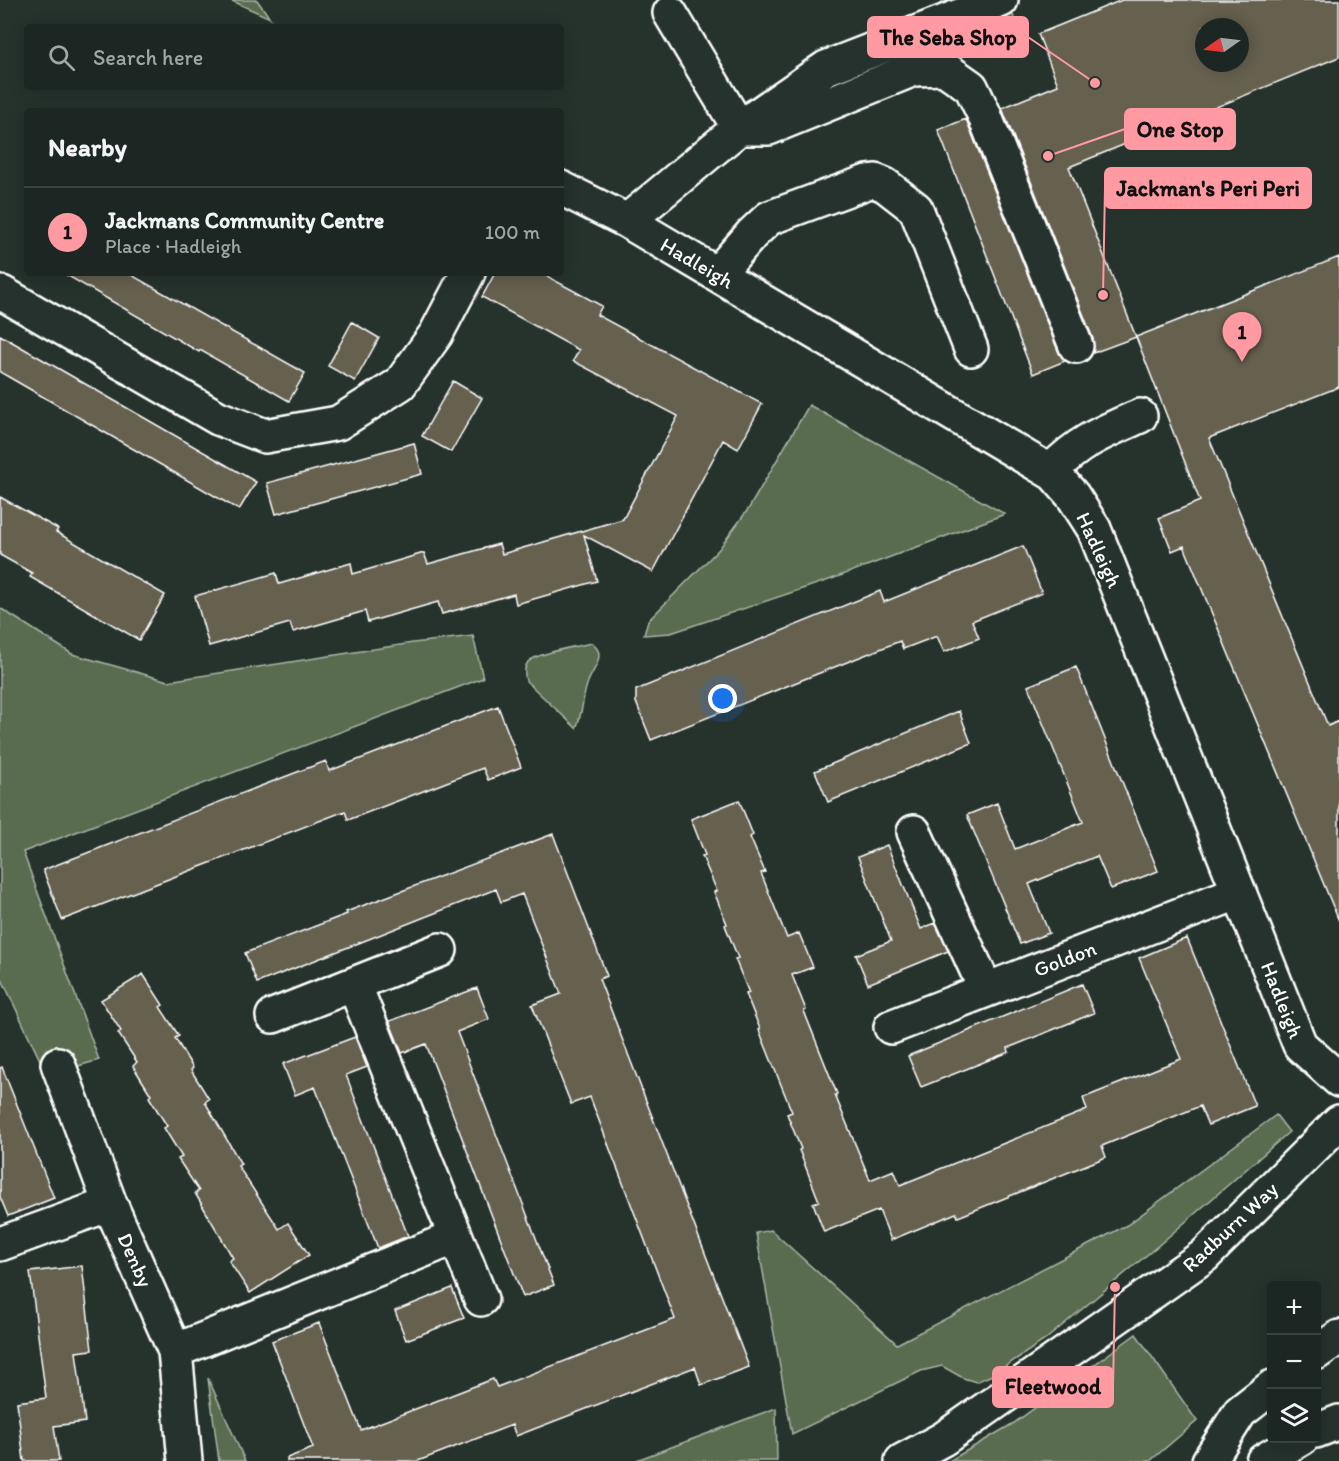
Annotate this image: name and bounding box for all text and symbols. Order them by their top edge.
callout: The Seba Shop [868,17,1028,57]
north arrow [1195,18,1249,72]
search box [24,24,564,90]
text: The Seba Shop [878,24,1017,51]
icon: search [45,41,78,74]
text: Search here [93,44,203,71]
callout: One Stop [1125,109,1235,149]
text: One Stop [1136,116,1224,143]
text: Nearby [48,131,127,163]
callout: Jackman's Peri Peri [1105,168,1311,208]
text: Jackman's Peri Peri [1115,175,1300,202]
text: Jackmans Community Centre [105,207,384,234]
text: 1 [63,220,72,244]
text: 100 m [485,220,540,244]
street label: Hadleigh [656,232,739,294]
text: Place · Hadleigh [105,234,241,258]
pin: 1 [1222,312,1262,362]
street label: Hadleigh [1071,508,1128,592]
your location [708,684,737,713]
street label: Goldon [1030,935,1100,982]
street label: Hadleigh [1256,958,1309,1042]
street label: Radburn Way [1177,1176,1283,1277]
street label: Denby [113,1229,158,1291]
map controls [1267,1281,1321,1443]
button: + [1267,1281,1321,1335]
button: − [1267,1335,1321,1389]
callout: Fleetwood [993,1367,1113,1407]
text: Fleetwood [1005,1373,1102,1400]
button: layers [1267,1389,1321,1443]

